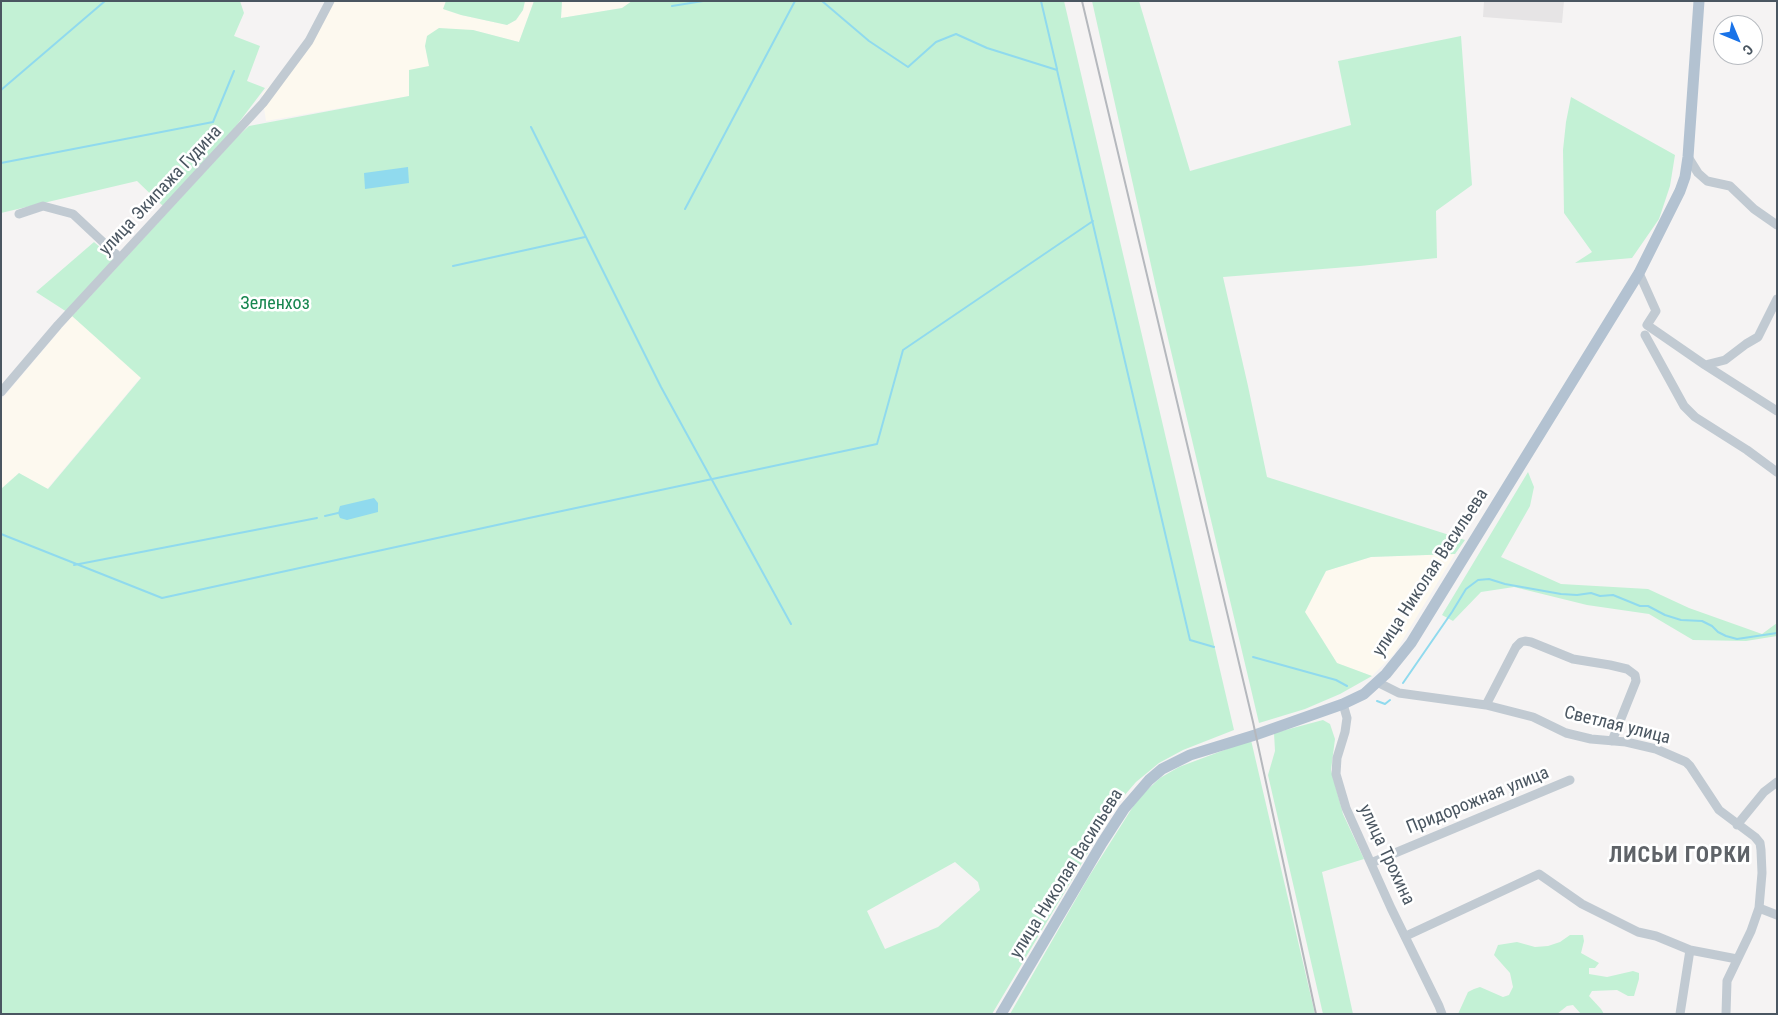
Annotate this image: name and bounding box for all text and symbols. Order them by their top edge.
north arrow [1713,15,1763,65]
text: С [1739,41,1756,58]
street label: улица Экипажа Гудина [95,122,227,260]
park label: Зеленхоз [240,293,310,315]
street label: улица Николая Васильева [1369,485,1493,661]
street label: Светлая улица [1562,702,1672,750]
street label: Придорожная улица [1404,763,1552,839]
street label: улица Николая Васильева [1006,785,1128,963]
street label: улица Трохина [1353,801,1419,909]
district label: ЛИСЬИ ГОРКИ [1607,843,1753,869]

